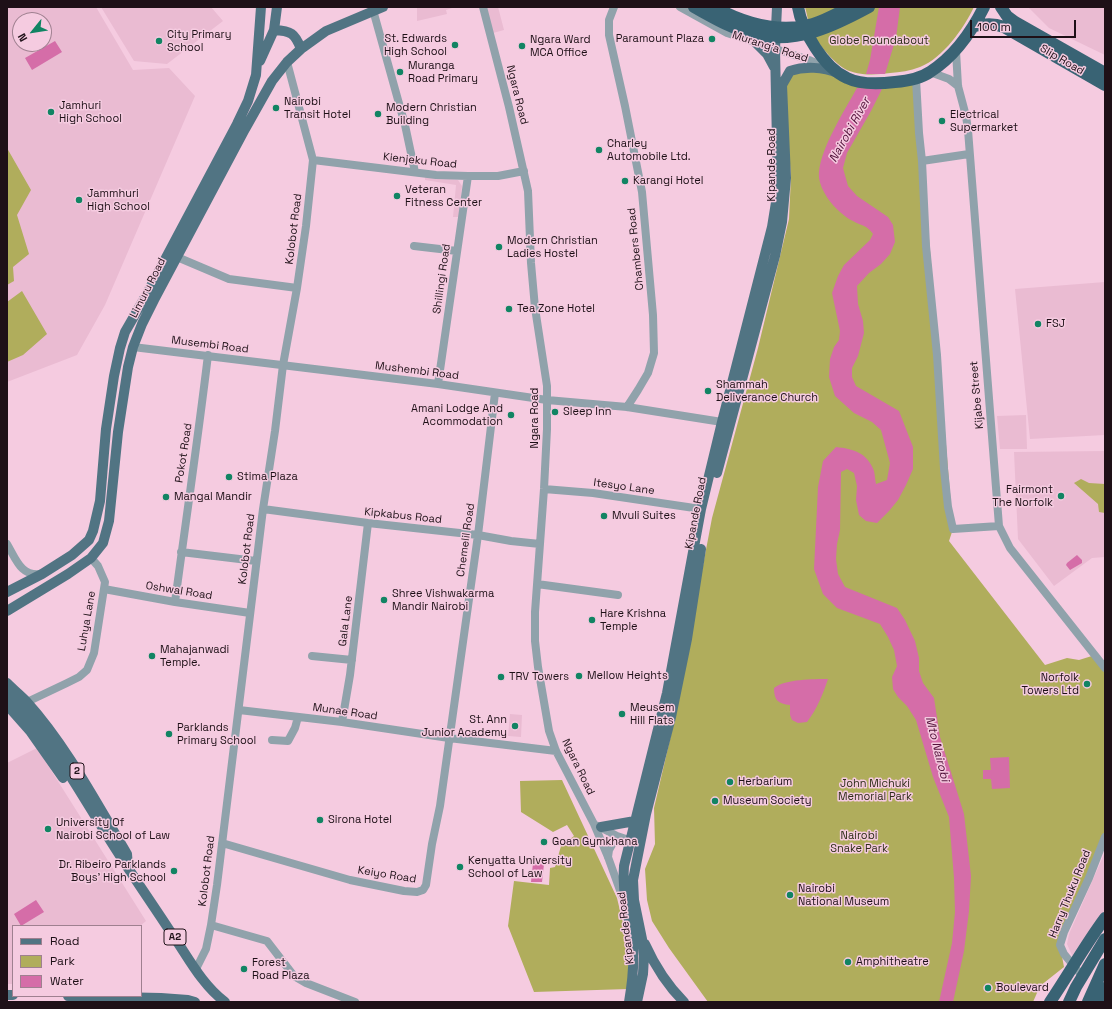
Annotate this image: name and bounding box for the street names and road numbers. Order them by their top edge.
street label: Murang'a Road [730,29,810,65]
street label: Slip Road [1037,42,1087,78]
street label: Ngara Road [503,64,531,126]
street label: Kipande Road [765,129,779,201]
street label: Kienjeku Road [382,151,458,171]
street label: Kolobot Road [283,193,305,265]
street label: Chambers Road [625,207,647,291]
street label: Shillingi Road [431,243,453,315]
street label: Limuru Road [127,256,169,320]
street label: Musembi Road [171,334,249,356]
street label: Mushembi Road [374,359,460,383]
street label: Kijabe Street [967,360,987,430]
street label: Ngara Road [528,388,542,448]
street label: Pokot Road [173,422,195,484]
street label: Itesyo Lane [592,476,656,498]
street label: Kipande Road [683,476,709,550]
street label: Chemelil Road [454,502,478,578]
street label: Kipkabus Road [364,505,442,527]
street label: Kolobot Road [236,513,258,585]
street label: Oshwal Road [145,579,213,603]
street label: Luhya Lane [75,590,99,652]
street label: Gala Lane [336,595,356,647]
street label: Munae Road [312,701,378,723]
street label: Ngara Road [559,737,597,797]
road number: 2 [70,763,84,779]
street label: Kolobot Road [196,835,218,907]
street label: Harry Thuku Road [1046,848,1094,940]
street label: Keiyo Road [357,864,417,886]
street label: Kipande Road [615,891,637,965]
road number: A2 [164,929,186,945]

